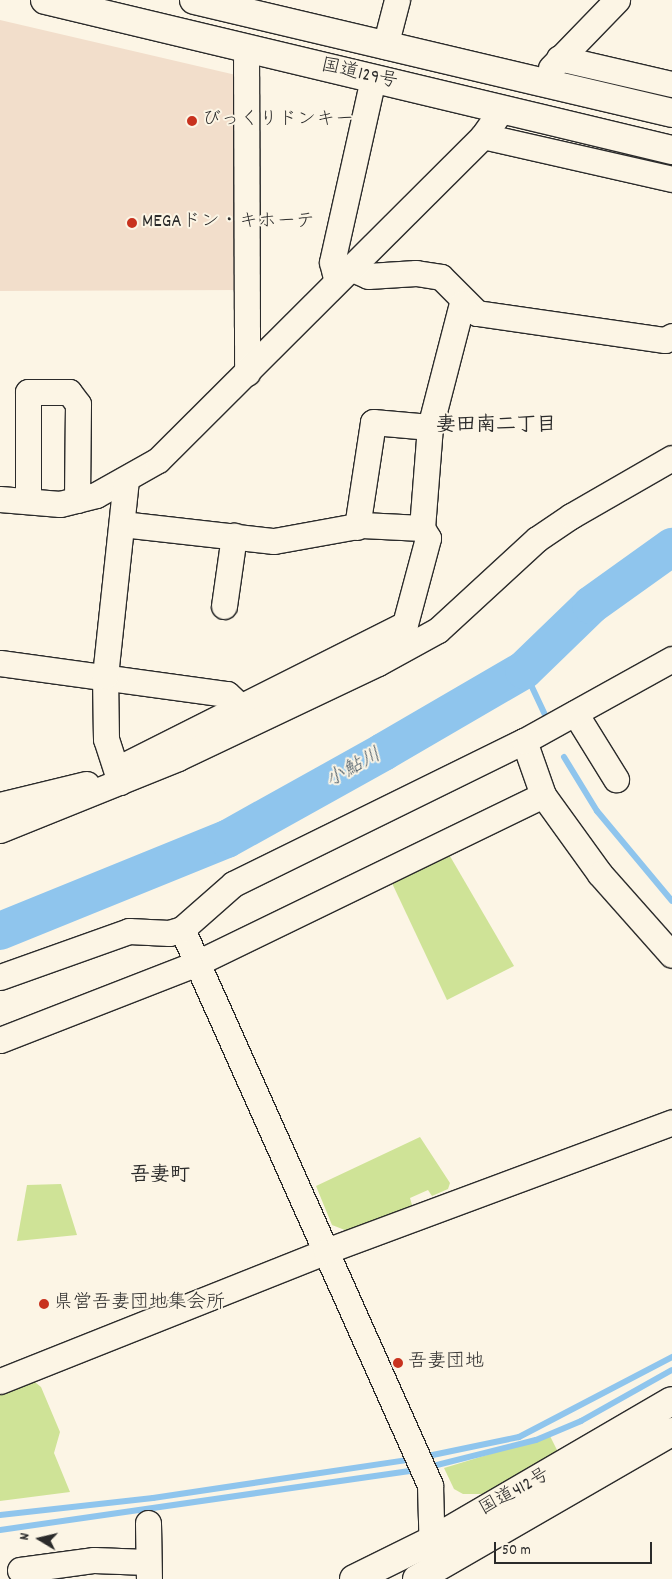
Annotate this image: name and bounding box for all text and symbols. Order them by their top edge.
street label: 国道129号 [318,55,400,95]
place label: びっくりドンキー [202,110,354,132]
marker: びっくりドンキー [186,115,198,127]
place label: MEGAドン・キホーテ [142,212,315,234]
marker: MEGAドン・キホーテ [126,217,138,229]
district label: 妻田南二丁目 [436,414,556,438]
water label: 小鮎川 [322,744,386,794]
district label: 吾妻町 [130,1164,190,1188]
place label: 県営吾妻団地集会所 [54,1293,225,1315]
marker: 県営吾妻団地集会所 [38,1298,50,1310]
place label: 吾妻団地 [408,1352,484,1374]
marker: 吾妻団地 [392,1357,404,1369]
street label: 国道412号 [476,1464,554,1522]
north arrow [15,1514,65,1564]
text: N [15,1532,36,1542]
scale bar [497,1532,654,1564]
text: 50 m [502,1540,531,1562]

